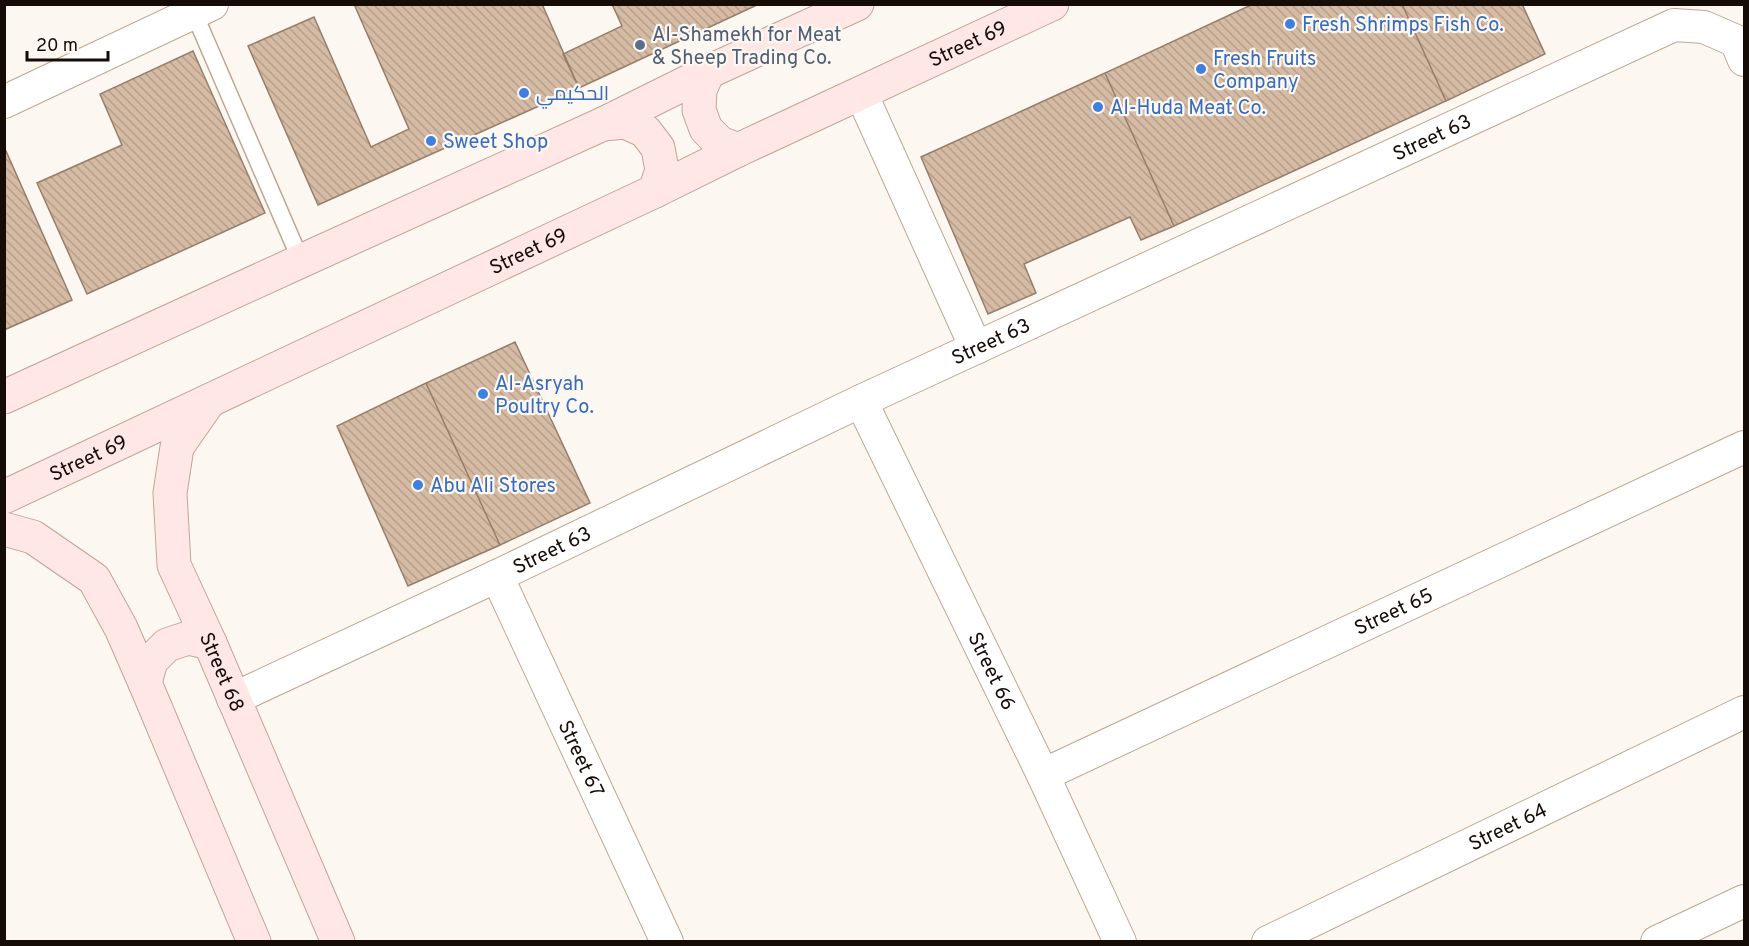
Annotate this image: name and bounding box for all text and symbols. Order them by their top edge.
place label: Fresh Shrimps Fish Co. [1302,13,1504,39]
street label: Street 69 [925,16,1011,74]
marker: Fresh Shrimps Fish Co. [1283,17,1297,31]
place label: Al-Shamekh for Meat & Sheep Trading Co. [652,23,842,72]
scale bar [27,24,108,62]
text: 20 m [36,35,78,58]
marker: Al-Shamekh for Meat & Sheep Trading Co. [633,38,647,52]
place label: Fresh Fruits Company [1213,47,1316,96]
marker: Fresh Fruits Company [1194,62,1208,76]
place label: الحكيمي [536,82,609,109]
marker: الحكيمي [517,86,531,100]
place label: Al-Huda Meat Co. [1110,96,1266,122]
marker: Al-Huda Meat Co. [1091,100,1105,114]
street label: Street 63 [1389,109,1476,168]
place label: Sweet Shop [443,130,548,156]
marker: Sweet Shop [424,134,438,148]
street label: Street 69 [486,223,572,282]
street label: Street 63 [948,313,1035,372]
place label: Al-Asryah Poultry Co. [495,372,594,421]
marker: Al-Asryah Poultry Co. [476,387,490,401]
street label: Street 69 [46,430,132,489]
place label: Abu Ali Stores [430,474,556,500]
marker: Abu Ali Stores [411,478,425,492]
street label: Street 63 [509,522,596,581]
street label: Street 65 [1351,583,1438,642]
street label: Street 66 [960,628,1020,715]
street label: Street 68 [192,629,249,716]
street label: Street 67 [551,717,609,802]
street label: Street 64 [1465,798,1552,858]

